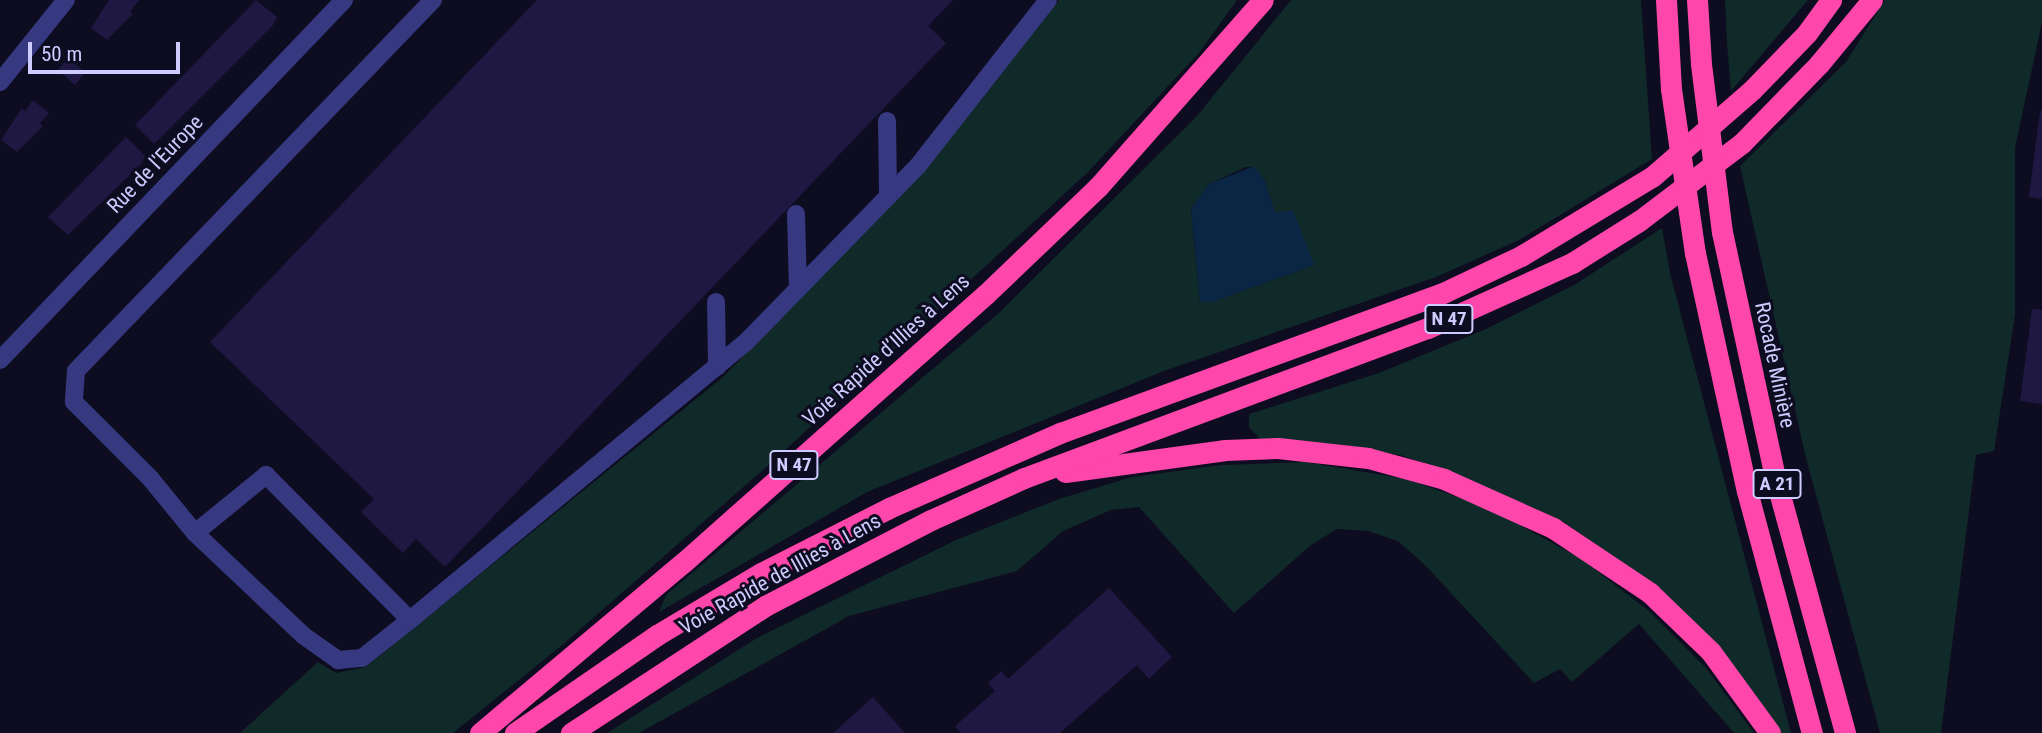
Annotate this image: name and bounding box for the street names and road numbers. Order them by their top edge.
street label: Rue de l'Europe [102,110,208,218]
street label: Voie Rapide d’Illies à Lens [797,268,975,432]
street label: Rocade Minière [1749,300,1801,430]
road number: N 47 [1423,304,1475,334]
road number: N 47 [768,450,820,480]
road number: A 21 [1752,468,1802,499]
street label: Voie Rapide de Illies à Lens [675,508,885,640]

